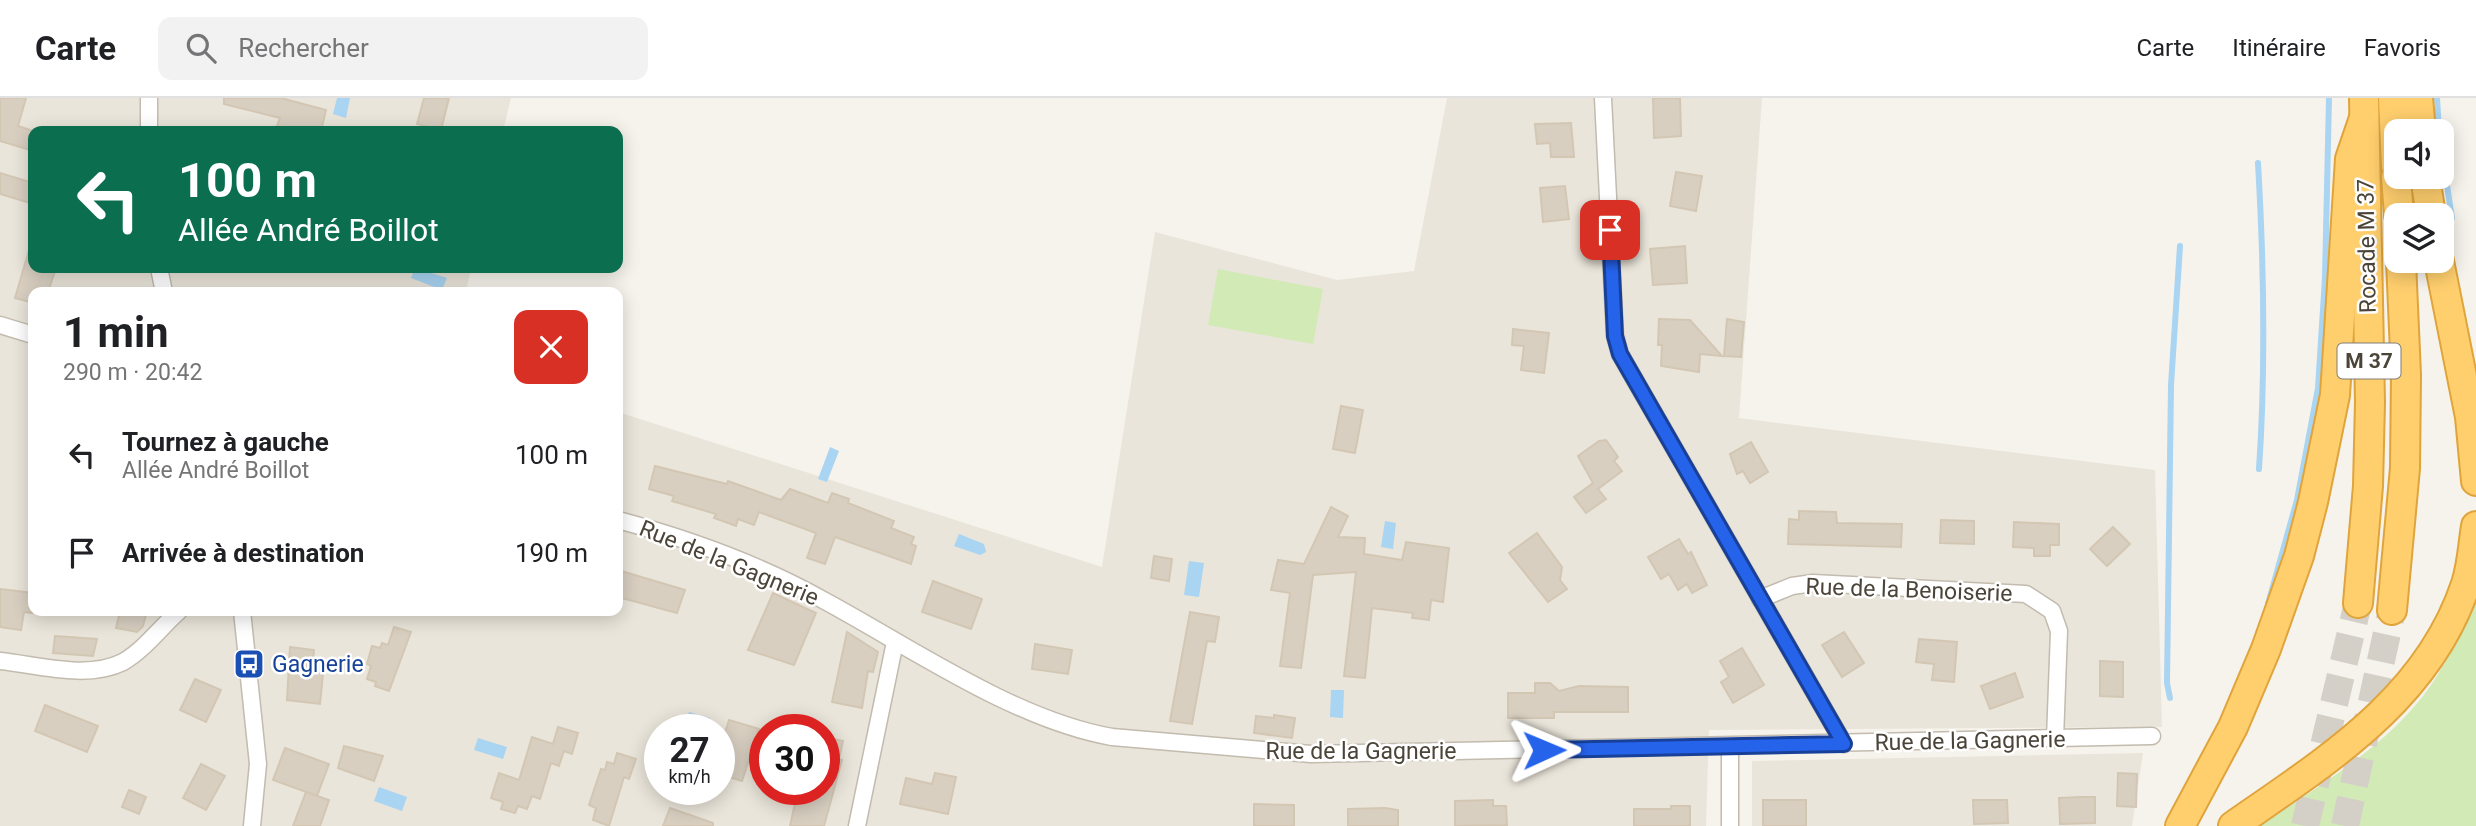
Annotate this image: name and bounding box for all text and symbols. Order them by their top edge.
search box [158,17,648,80]
text: Carte [35,29,116,68]
icon: search [182,29,220,67]
text: Rechercher [238,33,369,63]
text: Carte [2136,34,2194,62]
text: Itinéraire [2232,34,2326,62]
text: Favoris [2364,34,2441,62]
map controls [2384,119,2454,273]
button: sound [2384,119,2454,189]
text: 100 m [178,152,317,209]
icon: left [63,154,154,245]
street label: Rocade M 37 [2352,179,2382,313]
pin [1580,200,1640,260]
button: layers [2384,203,2454,273]
text: Allée André Boillot [178,211,439,249]
icon: arrive [1591,211,1629,249]
text: 1 min [63,308,169,357]
button: close [514,310,588,384]
road number: M 37 [2338,344,2400,378]
text: 290 m · 20:42 [63,359,202,386]
text: Tournez à gauche [122,427,329,457]
icon: left [63,436,101,474]
text: 100 m [515,440,588,470]
text: Allée André Boillot [122,457,309,484]
street label: Rue de la Gagnerie [635,515,823,611]
icon: arrive [63,534,101,572]
text: Arrivée à destination [122,538,364,568]
text: 190 m [515,538,588,568]
street label: Rue de la Benoiserie [1805,573,2013,607]
bus stop icon: Gagnerie [232,647,266,681]
place label: Gagnerie [272,651,364,678]
position arrow [1507,713,1581,787]
speed limit sign: 30 [749,714,840,805]
street label: Rue de la Gagnerie [1874,726,2066,756]
text: 27 [669,730,710,771]
street label: Rue de la Gagnerie [1265,738,1457,765]
text: km/h [668,766,711,787]

